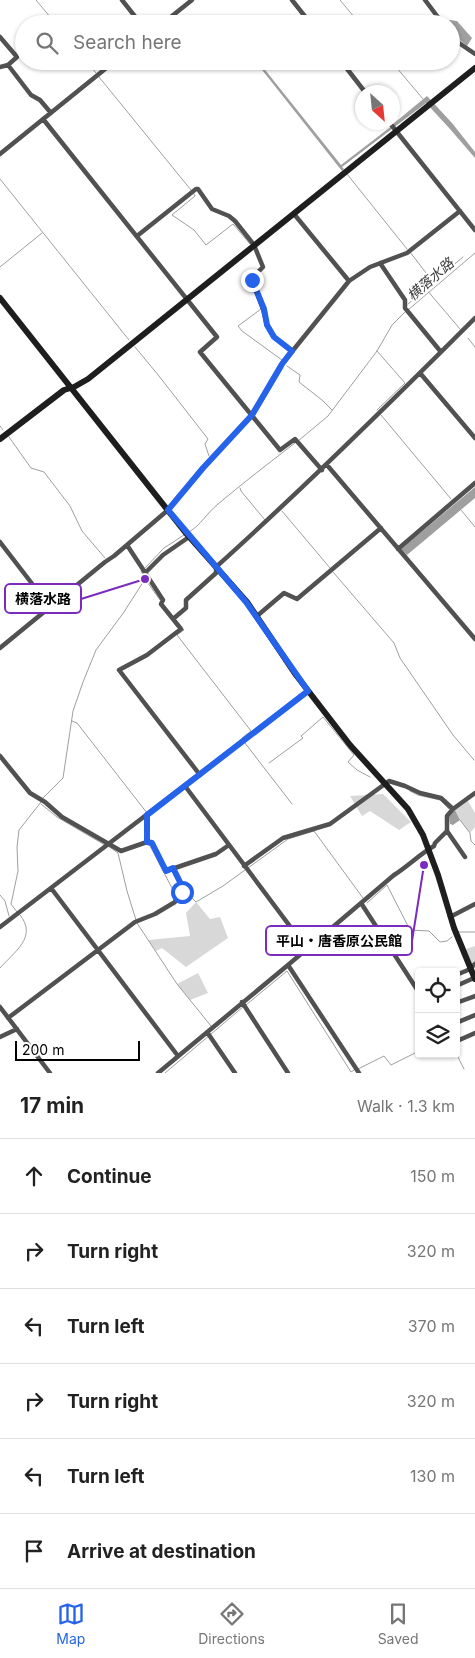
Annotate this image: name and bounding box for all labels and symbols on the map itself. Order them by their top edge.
north arrow [355,85,400,130]
water label: 横落水路 [403,254,457,304]
route end [241,269,264,292]
callout: 横落水路 [5,584,81,613]
text: 横落水路 [15,590,71,607]
route start [171,881,194,904]
callout: 平山・唐香原公民館 [266,926,412,955]
text: 平山・唐香原公民館 [276,932,402,949]
scale bar [15,1038,140,1061]

